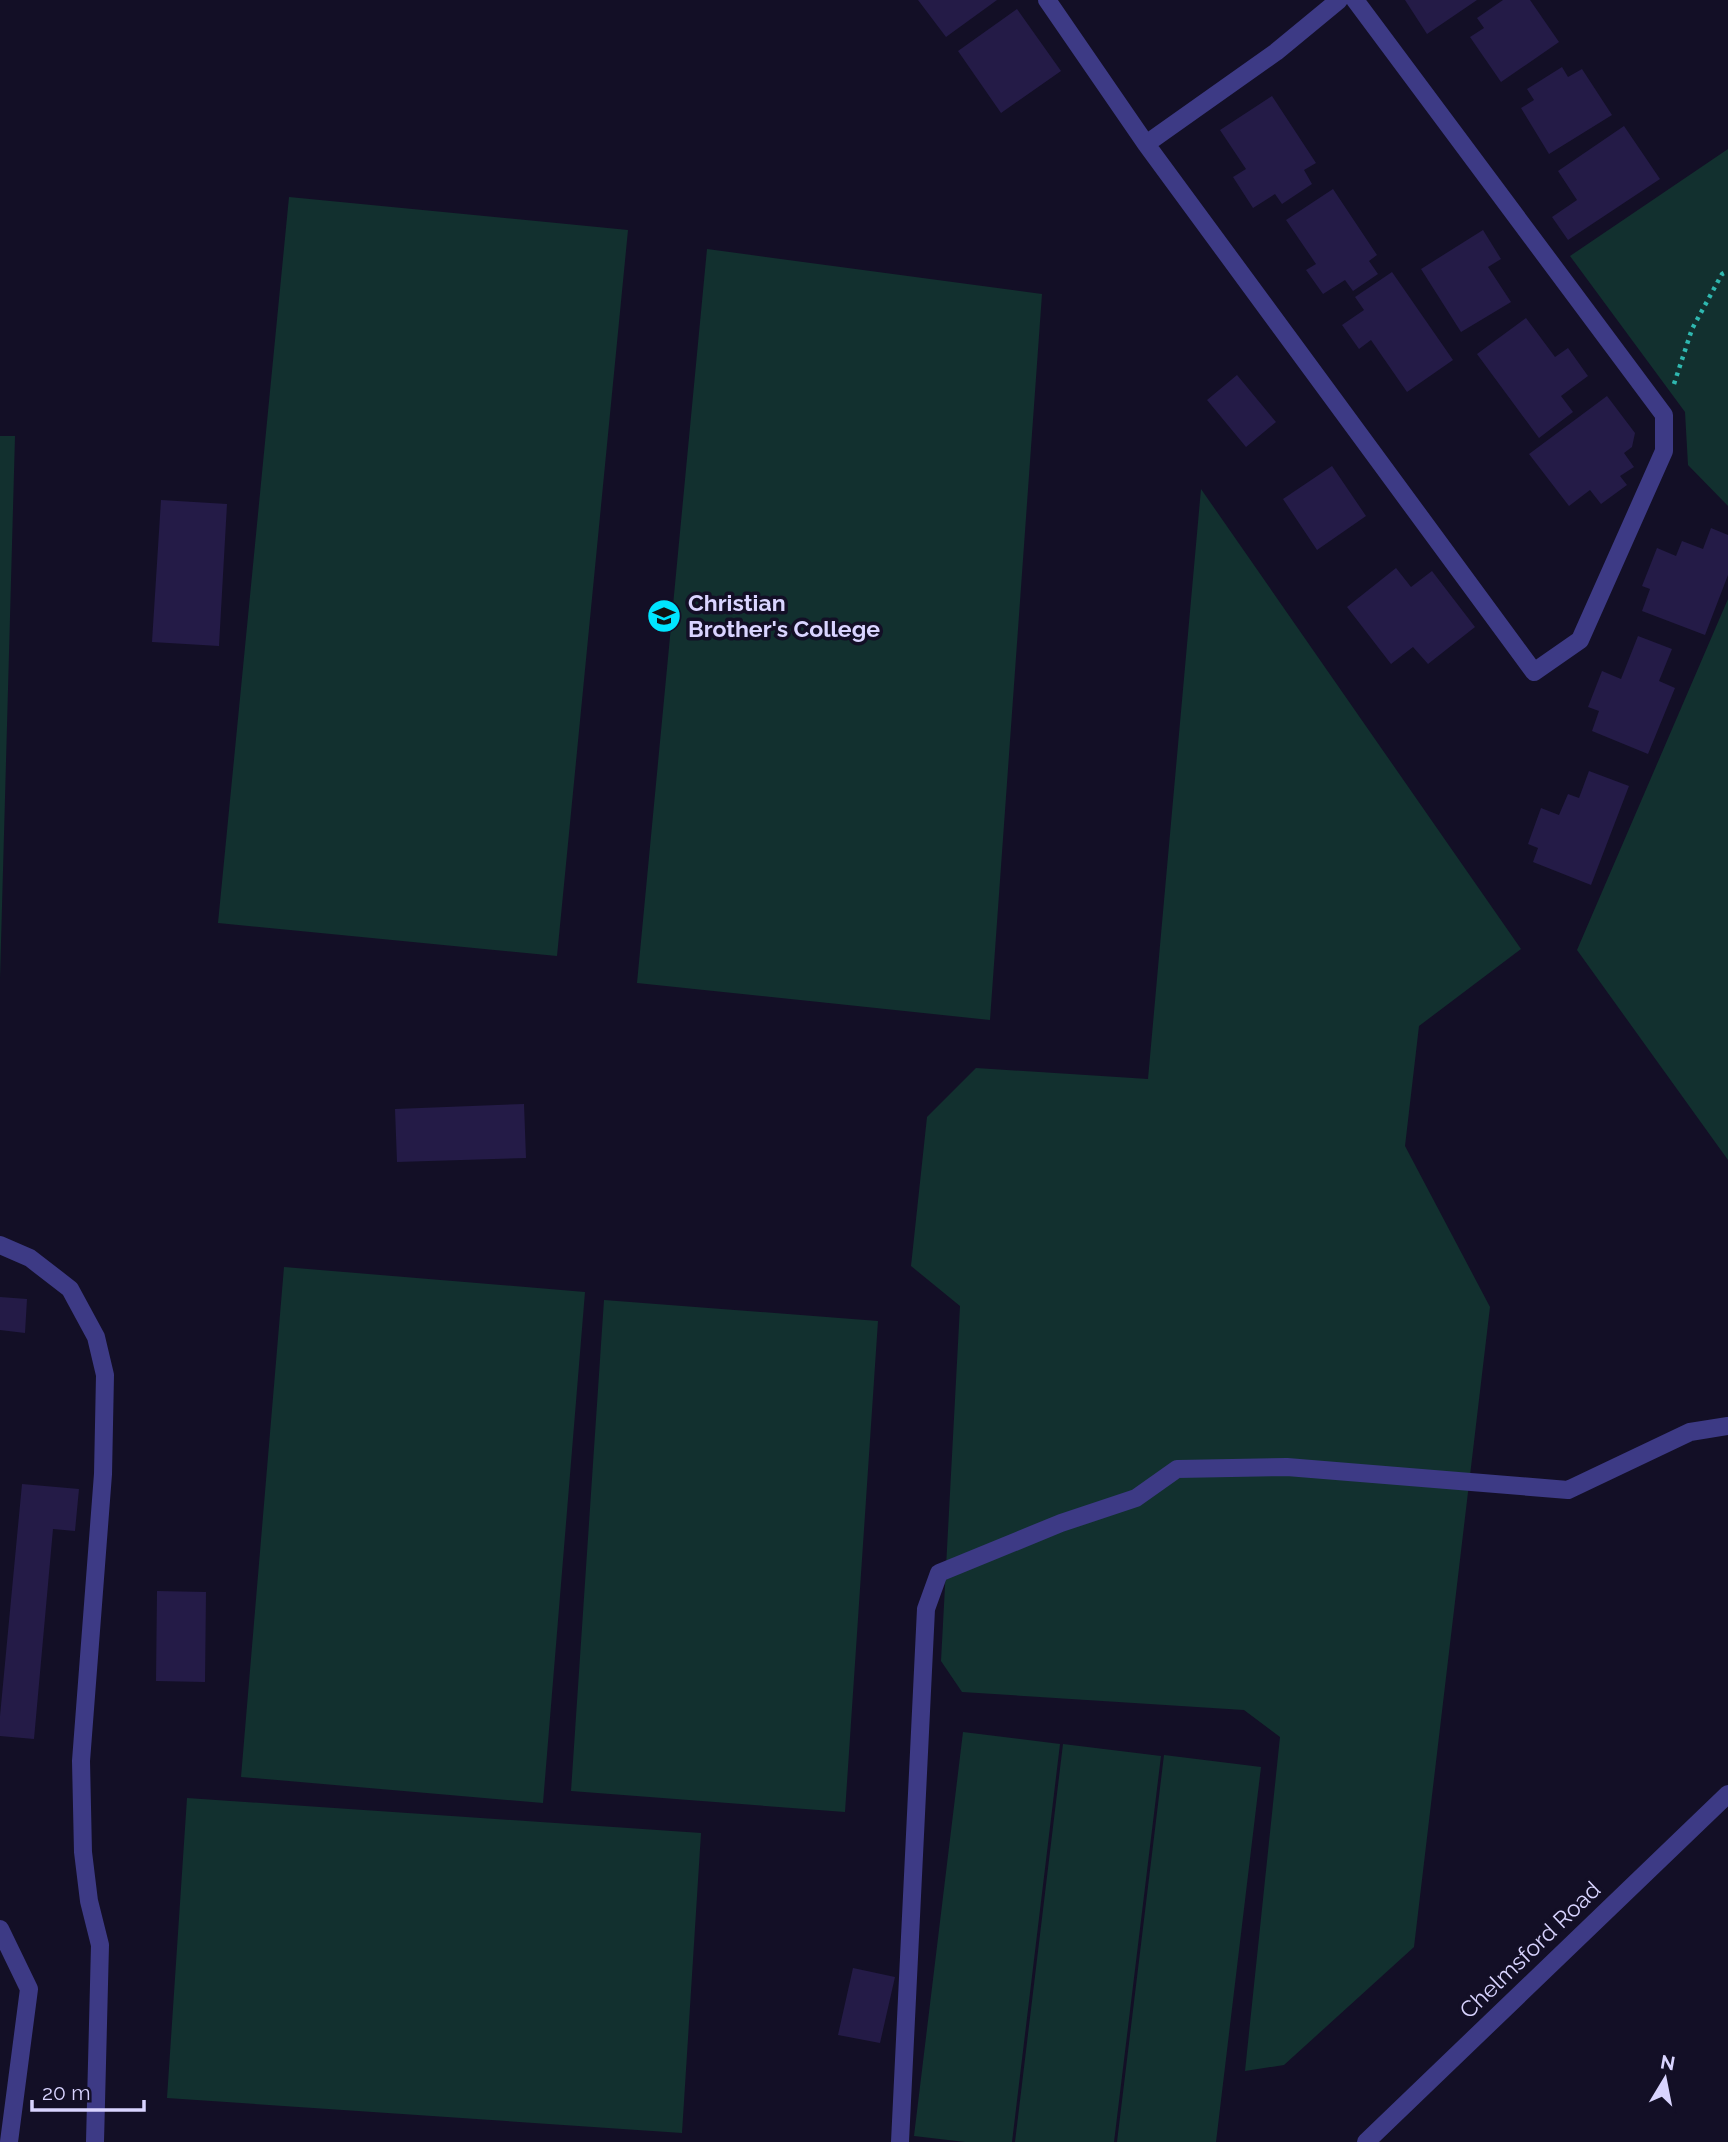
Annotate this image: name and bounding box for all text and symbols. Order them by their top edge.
place label: Christian Brother's College [688,589,880,642]
school or university icon: Christian Brother's College [645,597,683,635]
street label: Chelmsford Road [1454,1876,1606,2024]
north arrow [1630,2044,1700,2114]
text: N [1659,2050,1677,2074]
scale bar [32,2068,144,2112]
text: 20 m [42,2080,90,2105]

